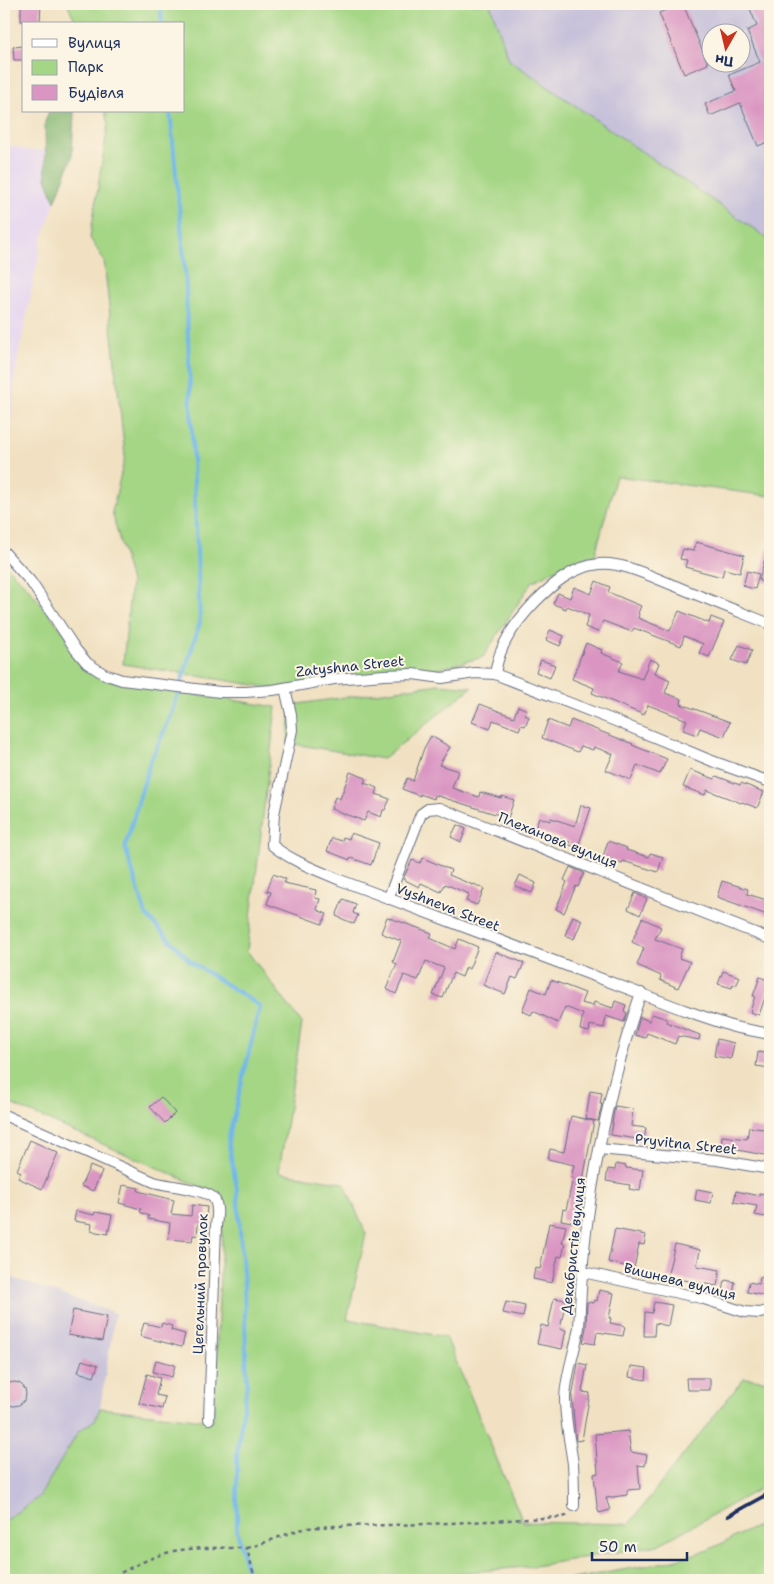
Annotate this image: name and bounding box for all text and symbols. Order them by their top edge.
legend [22,22,185,112]
north arrow [702,22,752,72]
text: Вулиця [68,33,121,53]
text: Пн [714,51,735,71]
text: Парк [68,57,104,77]
text: Будівля [68,83,124,103]
street label: Zatyshna Street [295,651,405,681]
street label: Плеханова вулиця [496,808,620,872]
street label: Vyshneva Street [393,879,503,935]
street label: Pryvitna Street [634,1130,738,1158]
street label: Декабристів вулиця [557,1176,589,1316]
street label: Цегельний провулок [189,1213,211,1355]
street label: Вишнева вулиця [622,1258,738,1304]
scale bar [592,1529,686,1561]
text: 50 m [599,1537,637,1557]

